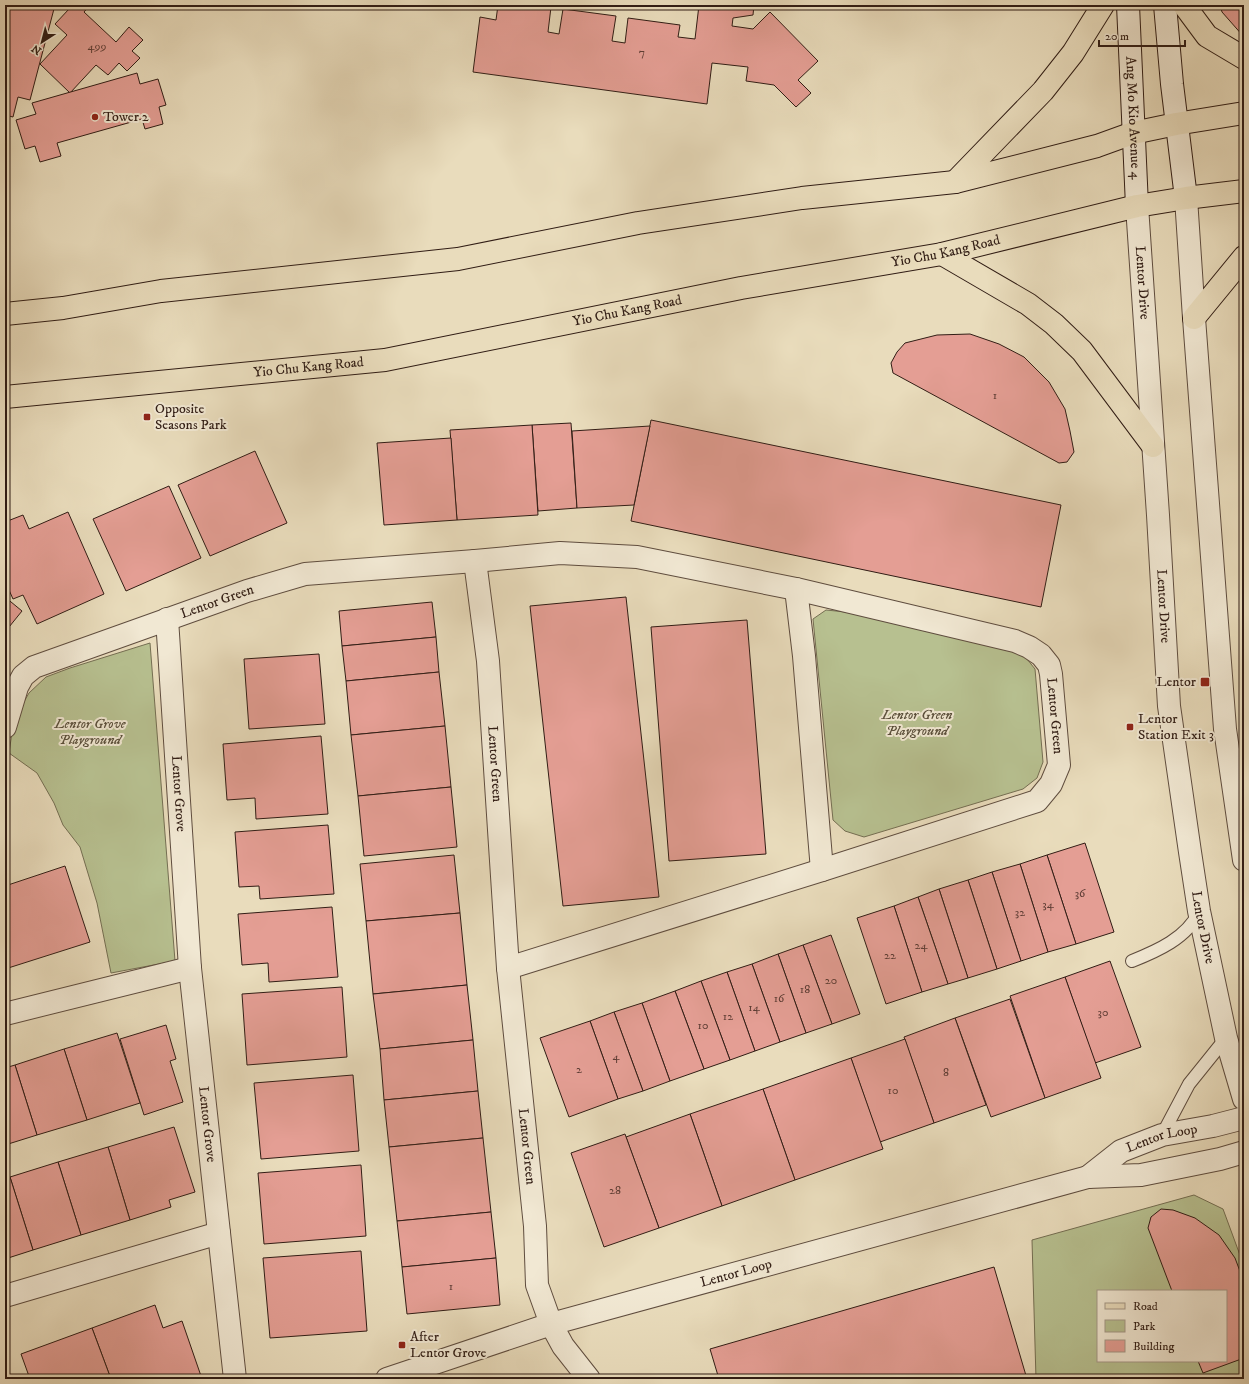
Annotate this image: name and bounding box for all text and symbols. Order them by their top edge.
north arrow [22,22,62,62]
scale bar [1099,22,1185,48]
text: 20 m [1105,29,1129,44]
house number: 499 [88,39,106,54]
text: N [29,41,44,58]
house number: 7 [639,45,645,60]
street label: Ang Mo Kio Avenue 4 [1121,56,1145,181]
place label: Tower 2 [103,108,149,126]
marker: Tower 2 [90,112,100,122]
street label: Yio Chu Kang Road [890,231,1002,271]
street label: Lentor Drive [1131,245,1154,320]
street label: Yio Chu Kang Road [571,291,683,331]
street label: Yio Chu Kang Road [253,353,364,382]
house number: 1 [993,388,997,403]
place label: Opposite Seasons Park [155,400,227,434]
marker: Opposite Seasons Park [142,412,152,422]
street label: Lentor Drive [1152,569,1174,644]
street label: Lentor Green [178,580,257,623]
place label: Lentor [1156,673,1197,691]
marker: Lentor [1199,676,1211,688]
street label: Lentor Green [1042,677,1067,755]
park label: Lentor Green Playground [881,706,952,740]
place label: Lentor Station Exit 3 [1138,710,1214,744]
park label: Lentor Grove Playground [53,715,127,749]
marker: Lentor Station Exit 3 [1125,722,1135,732]
street label: Lentor Green [483,725,506,803]
street label: Lentor Grove [167,755,190,833]
house number: 36 [1075,886,1086,901]
street label: Lentor Drive [1187,890,1219,966]
house number: 34 [1042,897,1055,912]
house number: 32 [1015,905,1025,920]
house number: 24 [915,938,928,953]
house number: 22 [884,948,896,963]
house number: 20 [825,973,837,988]
house number: 18 [800,982,810,997]
house number: 16 [774,991,785,1006]
house number: 14 [748,1000,761,1015]
house number: 30 [1098,1005,1108,1020]
house number: 12 [723,1009,733,1024]
house number: 10 [698,1018,708,1033]
house number: 4 [613,1049,621,1064]
house number: 2 [576,1062,582,1077]
house number: 8 [943,1065,949,1080]
house number: 10 [888,1083,898,1098]
street label: Lentor Grove [194,1085,220,1163]
street label: Lentor Green [514,1108,540,1186]
street label: Lentor Loop [1124,1120,1199,1157]
house number: 28 [609,1183,621,1198]
street label: Lentor Loop [698,1255,774,1292]
house number: 1 [449,1279,453,1294]
legend [1097,1290,1227,1362]
text: Road [1133,1299,1158,1314]
text: Park [1133,1319,1155,1334]
place label: After Lentor Grove [410,1328,487,1362]
text: Building [1133,1339,1174,1354]
marker: After Lentor Grove [397,1340,407,1350]

